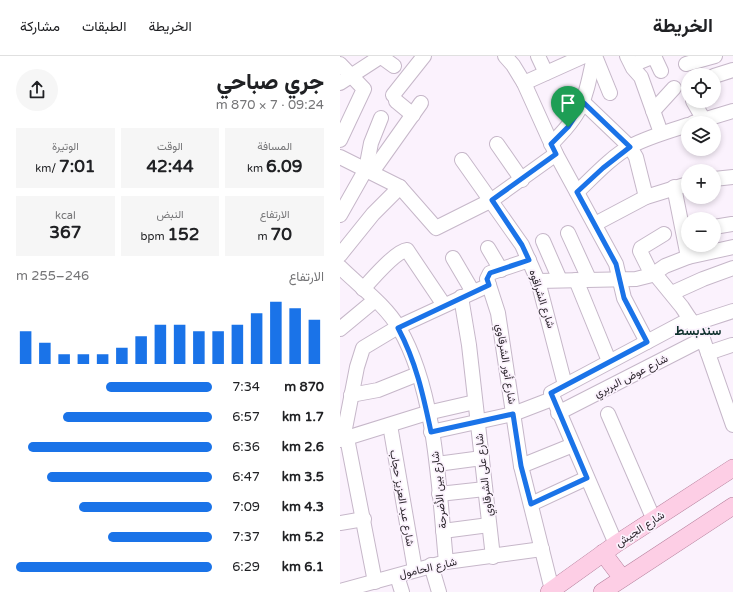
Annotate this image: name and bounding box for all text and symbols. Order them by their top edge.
text: الخريطة [653,15,713,37]
text: مشاركة [20,18,60,35]
text: الطبقات [82,18,126,35]
text: الخريطة [148,18,192,35]
map controls [681,68,721,252]
button: locate [681,68,721,108]
button: share [16,69,58,111]
text: جري صباحي [217,69,324,95]
pin [551,86,585,127]
icon: arrive [557,92,579,114]
text: 09:24 · 7 × 870 m [216,97,324,113]
button: layers [681,116,721,156]
text: الوتيرة [52,140,79,153]
text: الوقت [157,140,183,153]
text: المسافة [257,140,292,153]
text: 7:01 [59,156,95,177]
text: 42:44 [146,156,194,177]
text: 6.09 [266,156,302,177]
text: /km [35,162,59,175]
text: km [247,162,266,175]
button: + [681,164,721,204]
text: النبض [156,208,184,221]
text: الارتفاع [260,208,290,221]
text: kcal [55,209,76,222]
button: − [681,212,721,252]
text: 367 [49,222,81,243]
text: 152 [167,224,199,245]
text: 70 [270,224,292,245]
text: bpm [141,230,167,243]
text: m [258,230,270,243]
text: 246–255 m [16,268,89,284]
street label: شارع الشراقوه [525,268,558,331]
text: الارتفاع [289,269,324,285]
street label: شارع أنور الشرقاوي [490,323,519,406]
district label: سندبسط [675,323,721,339]
street label: شارع عوض البربري [592,352,672,403]
text: 7:34 [232,379,260,395]
text: 870 m [284,379,324,395]
text: 6:57 [232,409,260,425]
text: 1.7 km [282,409,324,425]
street label: شارع على الشرقاوي [472,432,499,517]
text: 6:36 [232,439,260,455]
text: 2.6 km [282,439,324,455]
street label: شارع عبد العزيز حجاب [386,449,417,548]
street label: شارع بين الأضرحة [428,450,451,529]
text: 6:47 [232,469,260,485]
text: 3.5 km [282,469,324,485]
text: 7:09 [232,499,260,515]
text: 4.3 km [282,499,324,515]
street label: شارع الجيش [613,508,668,550]
text: 7:37 [232,529,260,545]
text: 5.2 km [282,529,324,545]
street label: شارع الحامول [398,555,459,582]
text: 6:29 [232,559,260,575]
text: 6.1 km [282,559,324,575]

